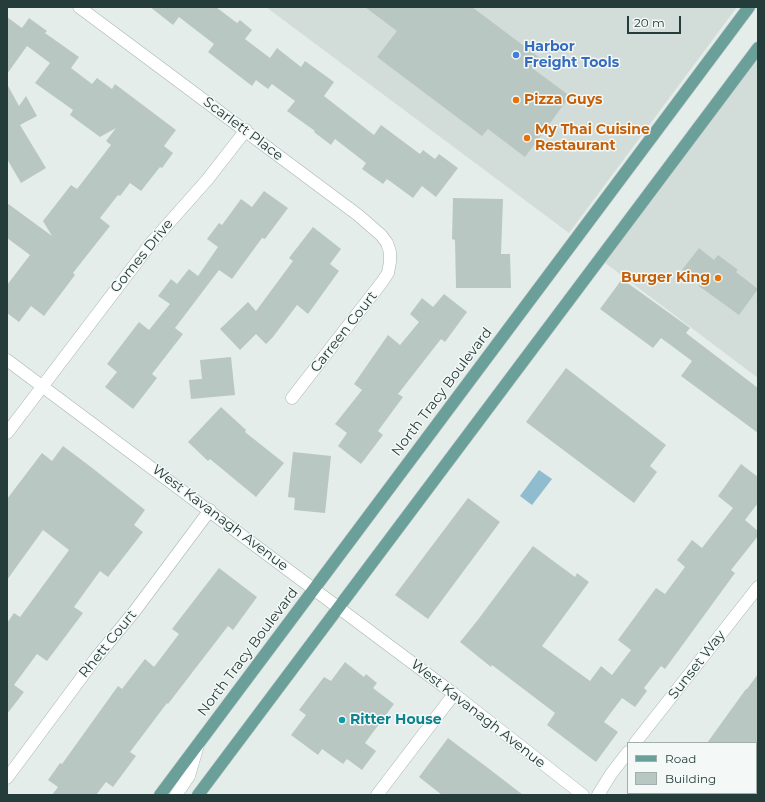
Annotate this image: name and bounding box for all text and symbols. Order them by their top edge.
scale bar [629,8,683,34]
text: 20 m [634,15,665,30]
place label: Harbor Freight Tools [524,39,619,72]
marker: Harbor Freight Tools [511,50,521,60]
place label: Pizza Guys [524,92,602,108]
street label: Scarlett Place [200,94,286,164]
marker: Pizza Guys [511,95,521,105]
place label: My Thai Cuisine Restaurant [535,122,650,154]
marker: My Thai Cuisine Restaurant [522,133,532,143]
street label: Gomes Drive [107,216,177,296]
place label: Burger King [621,270,710,286]
marker: Burger King [713,273,723,283]
street label: Carreen Court [307,288,381,376]
street label: North Tracy Boulevard [388,325,496,459]
street label: West Kavanagh Avenue [149,461,291,575]
street label: North Tracy Boulevard [194,585,302,719]
street label: Rhett Court [76,607,140,681]
street label: Sunset Way [665,627,729,703]
street label: West Kavanagh Avenue [407,656,549,772]
place label: Ritter House [350,712,441,728]
marker: Ritter House [337,715,347,725]
legend [627,742,757,794]
text: Road [665,751,696,766]
text: Building [665,771,716,786]

